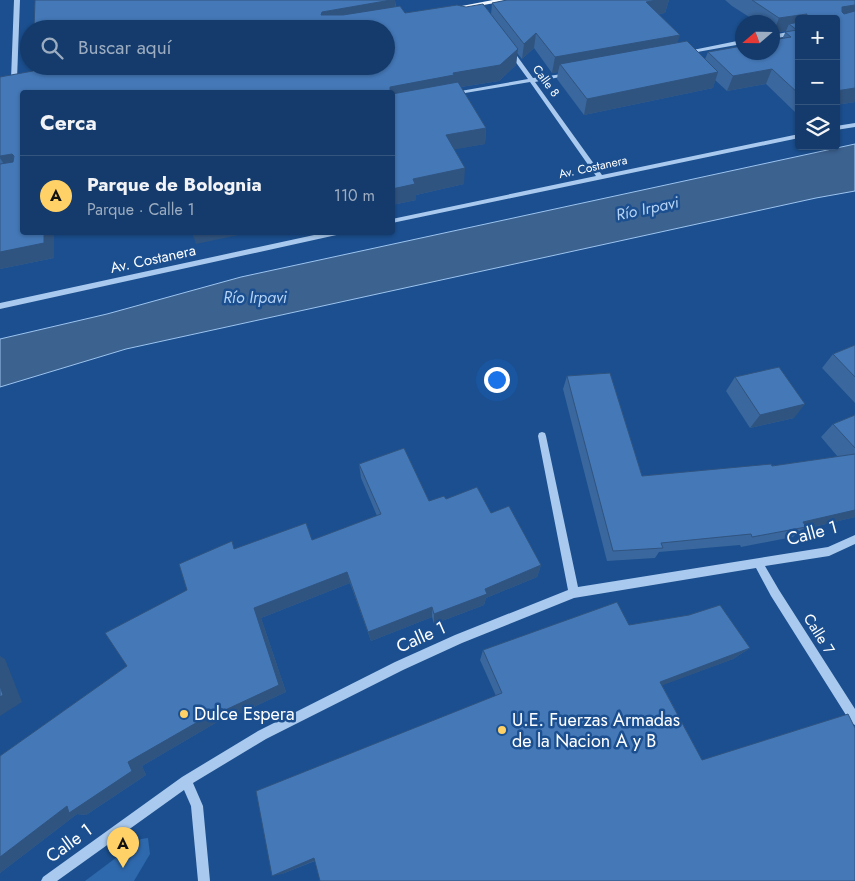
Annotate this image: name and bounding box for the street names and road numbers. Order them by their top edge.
street label: Calle 8 [528,61,564,101]
street label: Av. Costanera [557,151,629,183]
street label: Av. Costanera [108,239,198,279]
street label: Calle 1 [783,514,841,552]
street label: Calle 7 [798,609,840,659]
street label: Calle 1 [392,615,450,659]
street label: Calle 1 [40,817,98,869]

